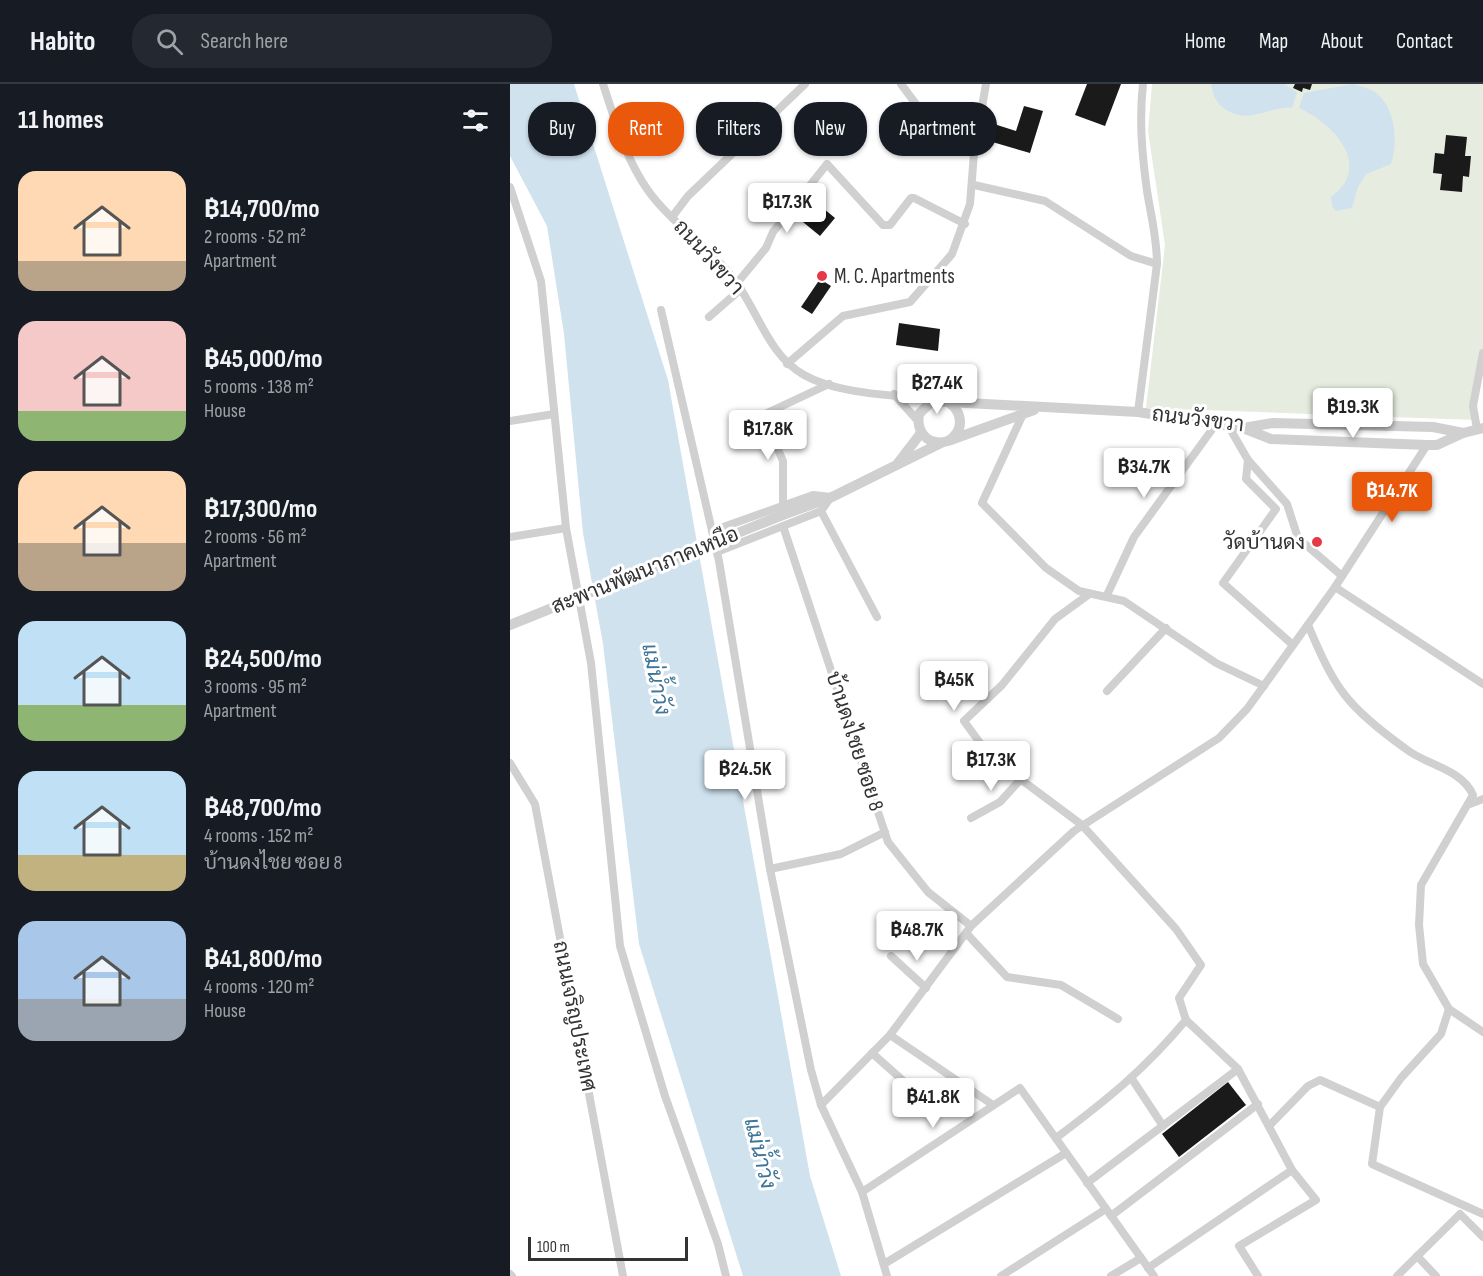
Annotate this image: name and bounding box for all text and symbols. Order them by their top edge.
search box [132,14,552,68]
text: Habito [30,25,96,58]
icon: search [153,25,186,58]
text: Search here [201,28,288,55]
text: Home [1185,29,1226,54]
text: Map [1259,29,1288,54]
text: About [1321,29,1363,54]
text: Contact [1396,29,1453,54]
chip: Buy [528,102,596,156]
chip: Rent [608,102,684,156]
chip: Filters [696,102,782,156]
chip: New [794,102,867,156]
chip: Apartment [879,102,997,156]
icon: filters [459,104,492,137]
text: 11 homes [18,105,104,136]
pin: ฿17.3K [738,183,836,234]
text: ฿17.3K [762,190,812,214]
text: ฿14,700/mo [204,194,320,225]
icon: home [66,195,138,267]
street label: ถนนวังขวา [668,215,749,300]
text: 2 rooms · 52 m² [204,225,306,249]
text: Apartment [204,249,277,273]
place label: M. C. Apartments [834,264,955,289]
marker: M. C. Apartments [815,269,829,283]
text: ฿45,000/mo [204,344,323,375]
icon: home [66,345,138,417]
pin: ฿27.4K [888,364,986,415]
text: ฿27.4K [911,371,963,395]
text: 5 rooms · 138 m² [204,375,314,399]
pin: ฿19.3K [1304,388,1402,439]
text: ฿19.3K [1327,395,1379,419]
text: House [204,399,246,423]
street label: ถนนวังขวา [1150,401,1245,438]
pin: ฿17.8K [719,410,817,461]
text: ฿17.8K [743,417,793,441]
pin: ฿34.7K [1095,448,1193,499]
text: ฿34.7K [1118,455,1170,479]
pin: ฿14.7K [1343,472,1441,523]
text: ฿14.7K [1366,479,1418,503]
text: ฿17,300/mo [204,494,317,525]
icon: home [66,495,138,567]
street label: สะพานพัฒนาภาคเหนือ [547,520,742,619]
text: 2 rooms · 56 m² [204,525,307,549]
place label: วัดบ้านดง [1223,530,1305,555]
marker: วัดบ้านดง [1310,535,1324,549]
text: Apartment [204,549,277,573]
water label: แม่น้ำวัง [635,640,683,717]
text: ฿24,500/mo [204,644,322,675]
icon: home [66,645,138,717]
pin: ฿45K [918,661,990,712]
street label: บ้านดงไชย ซอย 8 [820,668,890,814]
text: ฿45K [934,668,974,692]
text: 3 rooms · 95 m² [204,675,307,699]
text: Apartment [204,699,277,723]
pin: ฿17.3K [942,741,1040,792]
text: ฿17.3K [966,748,1016,772]
pin: ฿24.5K [696,750,794,801]
text: ฿24.5K [718,757,772,781]
text: ฿48,700/mo [204,793,322,824]
icon: home [66,795,138,867]
text: 4 rooms · 152 m² [204,824,313,848]
text: บ้านดงไชย ซอย 8 [204,851,342,875]
pin: ฿48.7K [868,911,966,962]
text: ฿48.7K [890,918,944,942]
street label: ถนนเจริญประเทศ [548,939,601,1093]
text: ฿41,800/mo [204,944,322,975]
icon: home [66,945,138,1017]
text: 4 rooms · 120 m² [204,975,315,999]
text: House [204,999,246,1023]
pin: ฿41.8K [884,1078,982,1129]
text: ฿41.8K [906,1085,960,1109]
water label: แม่น้ำวัง [738,1113,788,1192]
scale bar [528,1234,688,1262]
text: 100 m [537,1238,570,1257]

